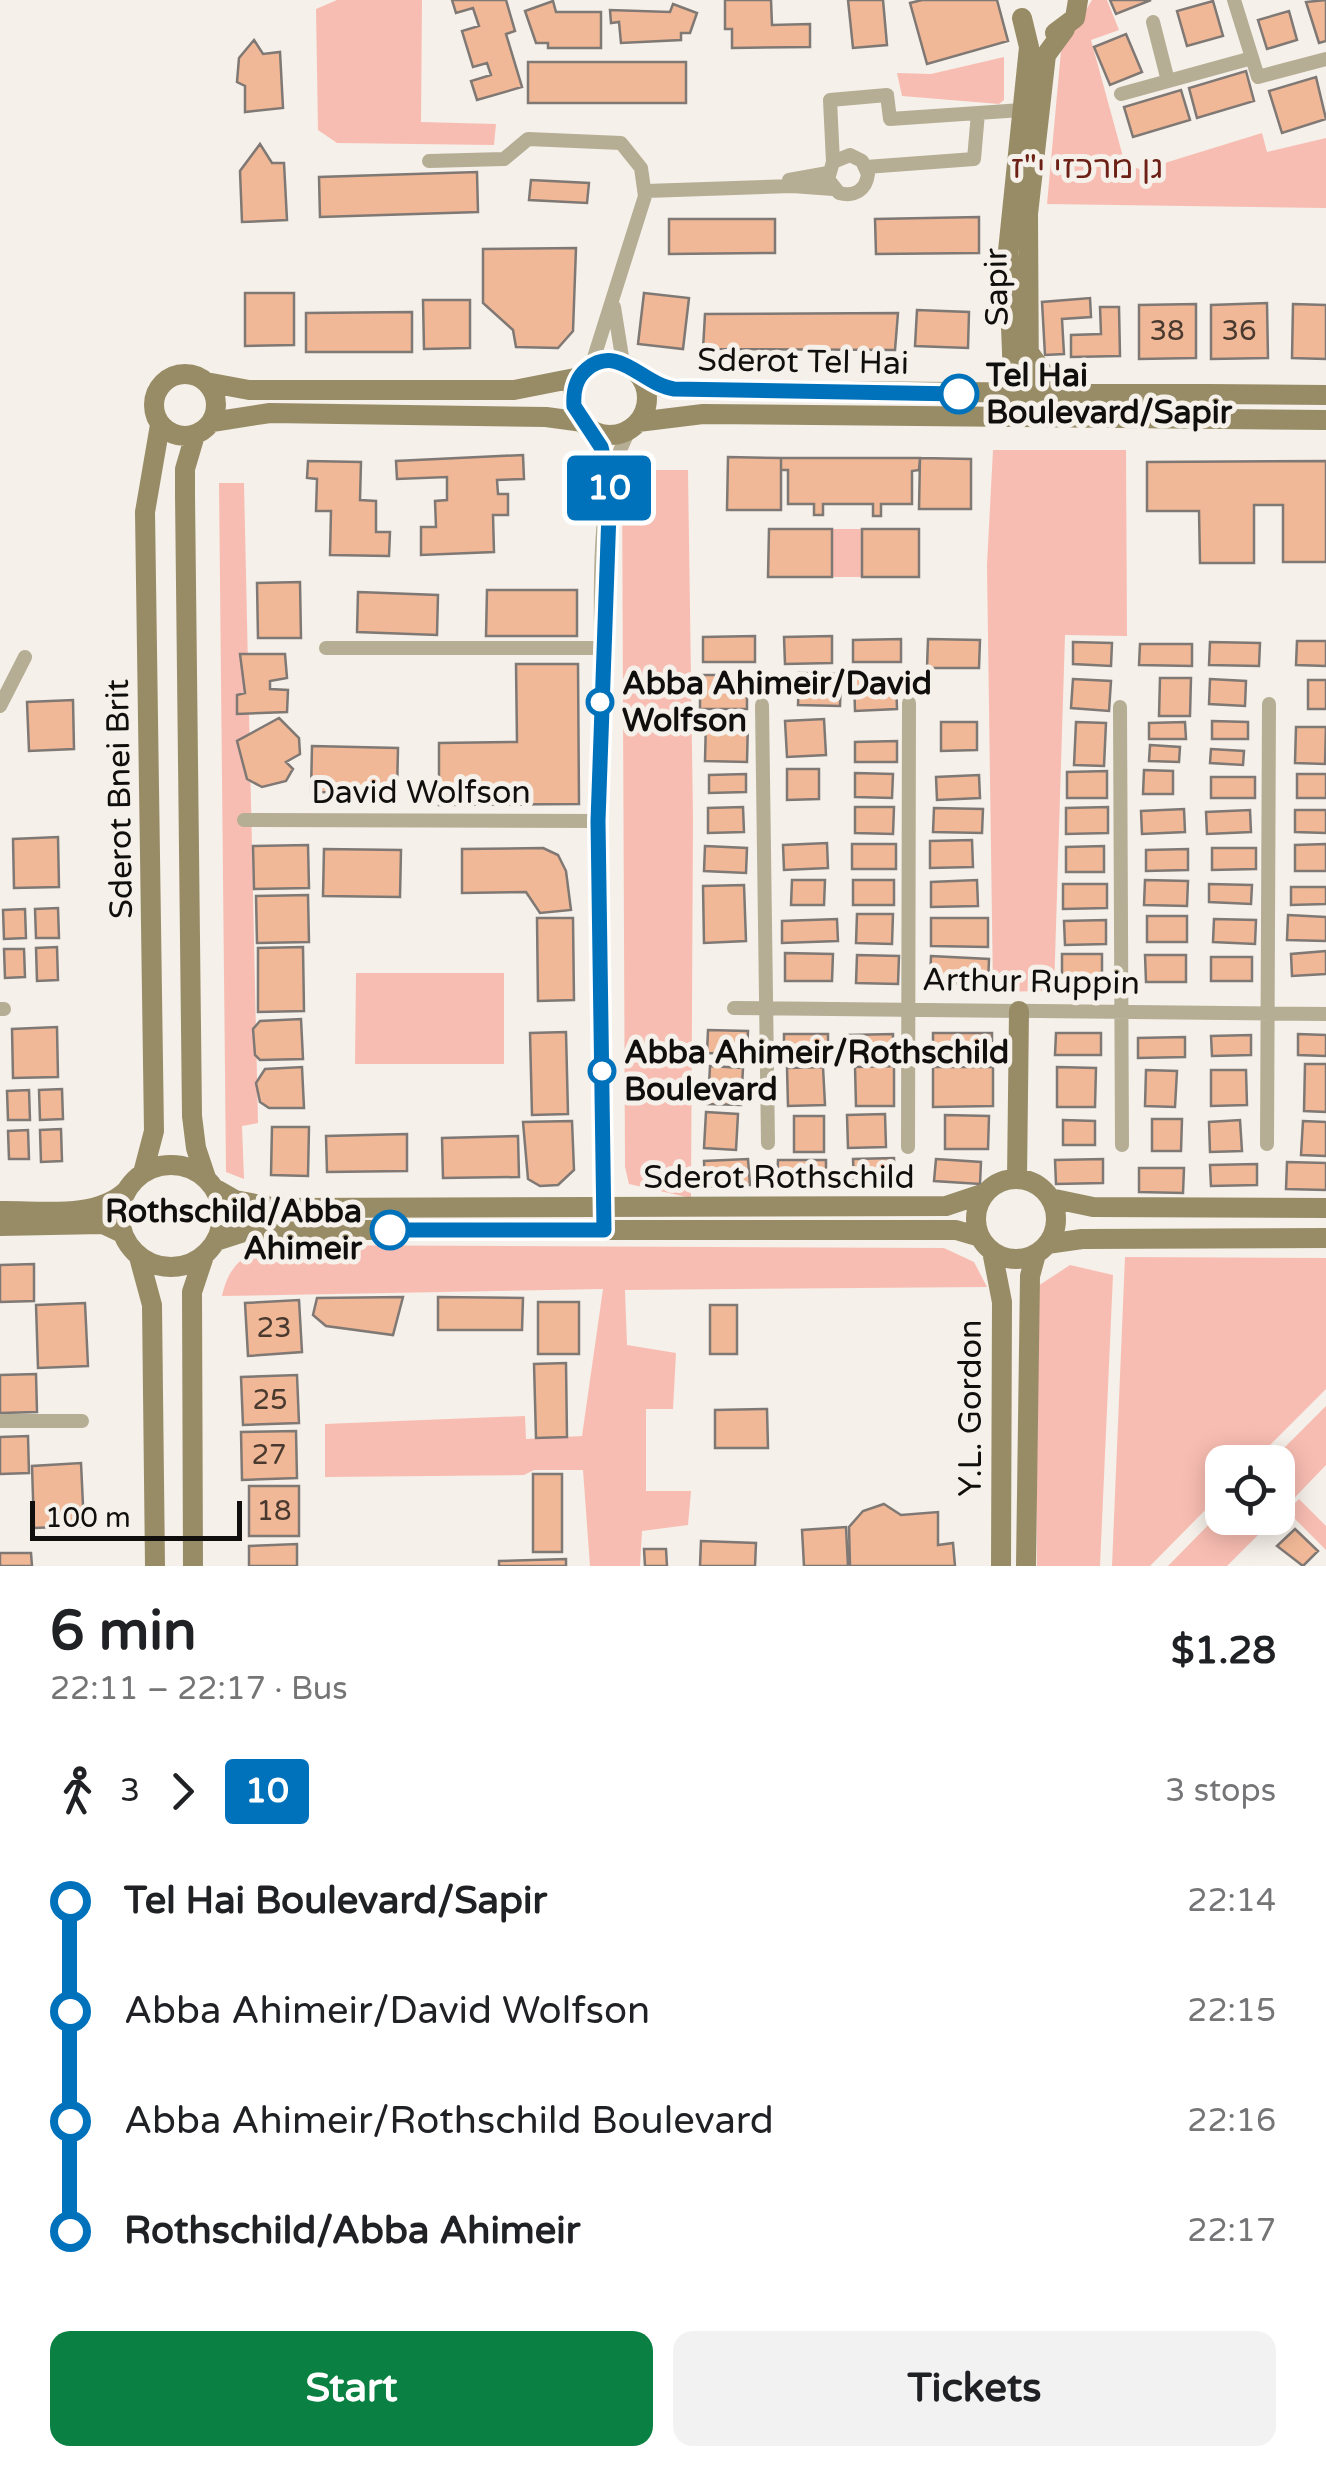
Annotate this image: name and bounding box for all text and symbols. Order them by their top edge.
park label: גן מרכזי י"ז [1011,149,1163,187]
street label: Sapir [977,247,1017,326]
house number: 38 [1149,314,1185,348]
house number: 36 [1221,314,1257,348]
street label: Sderot Tel Hai [697,341,909,383]
place label: Tel Hai Boulevard/Sapir [985,357,1233,432]
marker: Tel Hai Boulevard/Sapir [940,375,978,413]
line badge: 10 [564,456,654,520]
text: 10 [587,467,631,509]
place label: Abba Ahimeir/David Wolfson [622,665,932,740]
street label: Sderot Bnei Brit [99,679,141,919]
marker: Abba Ahimeir/David Wolfson [587,689,613,715]
street label: David Wolfson [311,774,531,812]
street label: Arthur Ruppin [922,961,1140,1003]
place label: Abba Ahimeir/Rothschild Boulevard [624,1034,1009,1109]
marker: Abba Ahimeir/Rothschild Boulevard [589,1058,615,1084]
street label: Sderot Rothschild [643,1159,915,1197]
place label: Rothschild/Abba Ahimeir [105,1193,363,1268]
marker: Rothschild/Abba Ahimeir [371,1211,409,1249]
house number: 23 [256,1311,292,1345]
street label: Y.L. Gordon [952,1320,990,1496]
house number: 25 [252,1383,288,1417]
house number: 27 [251,1438,287,1472]
map controls [1205,1445,1295,1535]
button: locate [1205,1445,1295,1535]
house number: 18 [256,1494,292,1528]
scale bar [30,1496,242,1540]
text: 100 m [45,1501,131,1535]
text: 6 min [50,1599,197,1665]
text: $1.28 [1171,1628,1276,1674]
text: 22:11 – 22:17 · Bus [50,1670,348,1708]
icon: walk [50,1764,105,1819]
icon: forward [155,1764,210,1819]
text: 10 [245,1770,289,1812]
text: 3 [120,1772,140,1810]
text: 3 stops [1165,1772,1276,1810]
text: Tel Hai Boulevard/Sapir [124,1878,547,1924]
text: 22:14 [1187,1882,1276,1920]
text: Abba Ahimeir/David Wolfson [124,1988,650,2034]
text: 22:15 [1187,1992,1276,2030]
text: Abba Ahimeir/Rothschild Boulevard [124,2098,774,2144]
text: 22:16 [1187,2102,1276,2140]
text: Rothschild/Abba Ahimeir [124,2208,580,2254]
text: 22:17 [1187,2212,1276,2250]
button: Start [50,2331,653,2446]
button: Tickets [673,2331,1276,2446]

